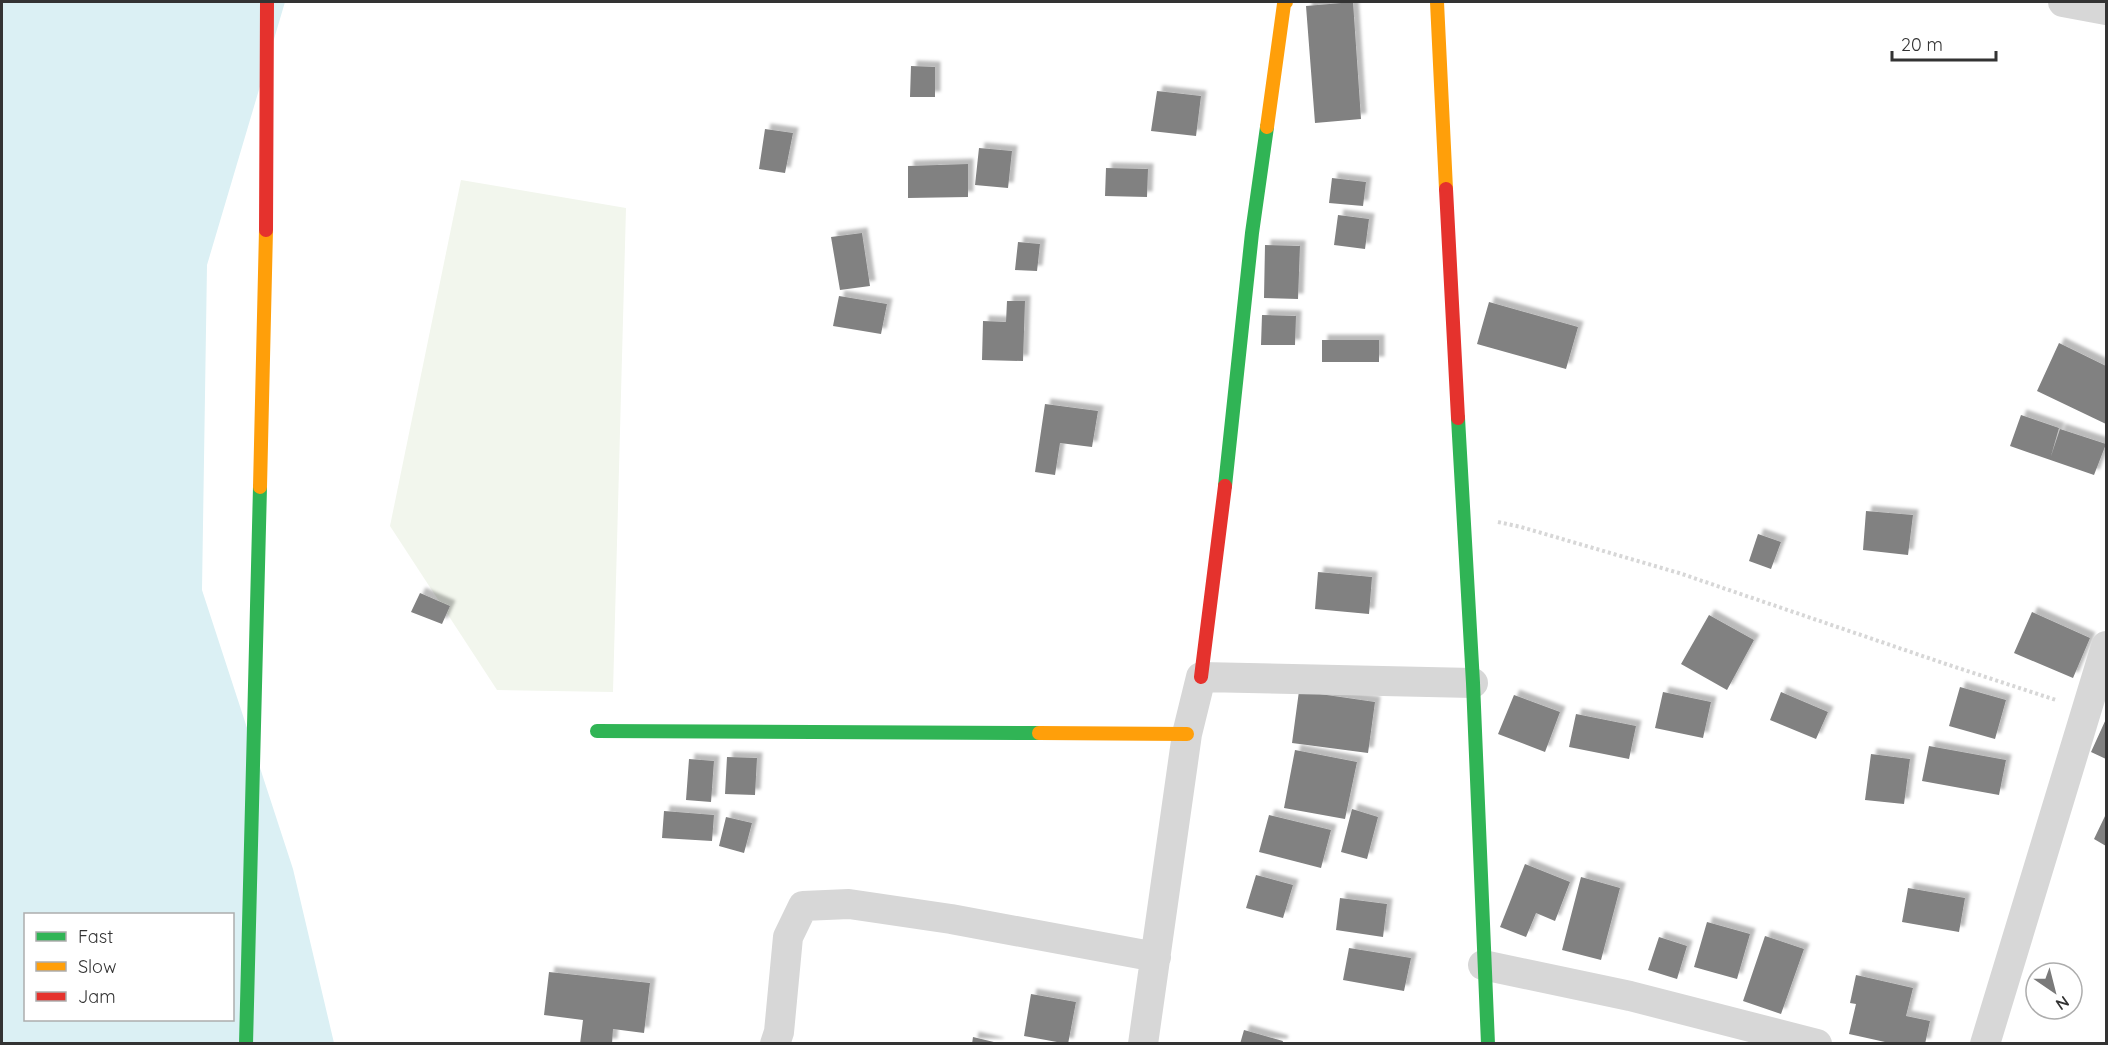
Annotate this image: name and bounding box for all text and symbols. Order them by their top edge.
scale bar [1892,24,1996,62]
text: 20 m [1901,33,1943,56]
legend [24,913,234,1021]
text: Fast [78,925,113,948]
text: Slow [78,955,116,978]
north arrow [2024,961,2084,1021]
text: Jam [78,985,116,1008]
text: N [2052,992,2073,1015]

